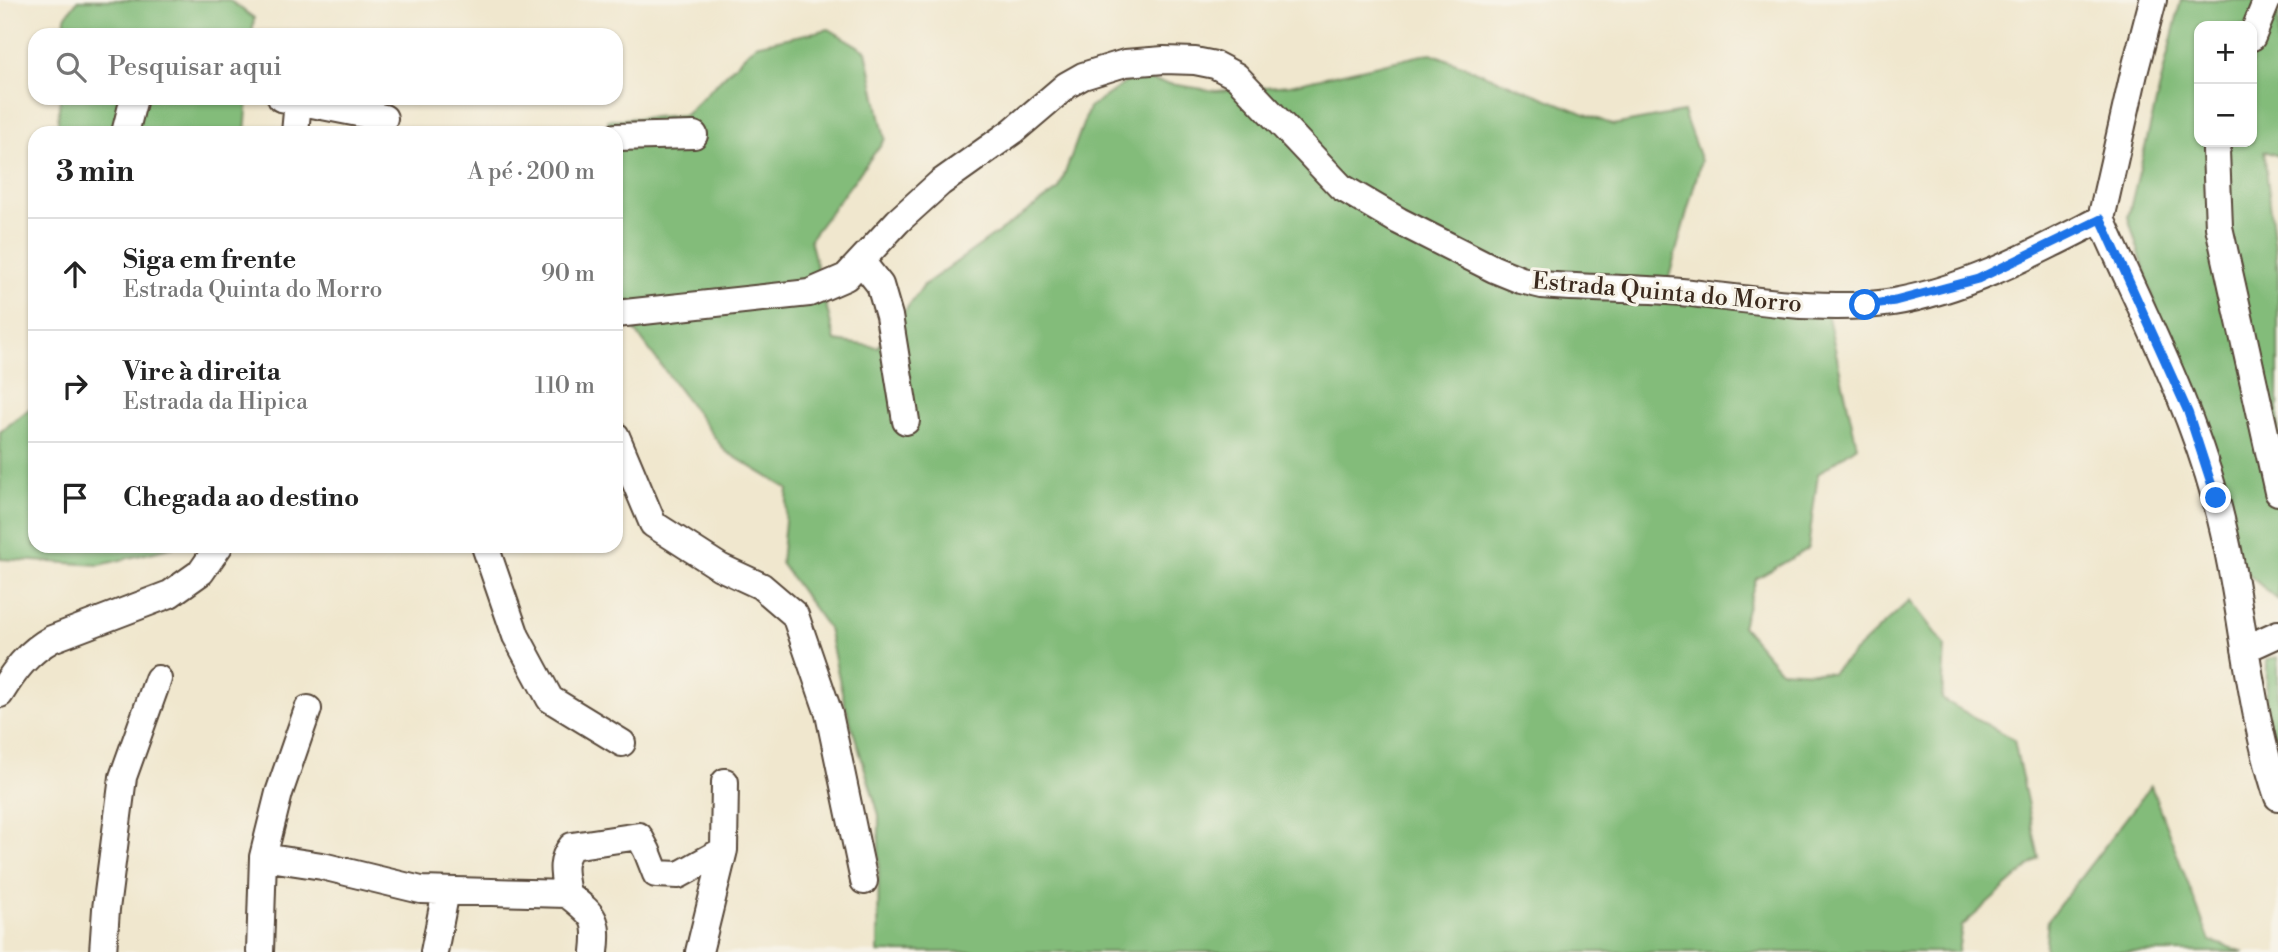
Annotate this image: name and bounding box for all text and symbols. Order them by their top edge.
map controls [2194,21,2257,147]
button: + [2194,21,2257,84]
search box [28,28,623,105]
icon: search [52,48,90,86]
text: Pesquisar aqui [108,51,282,83]
button: − [2194,84,2257,147]
text: 3 min [56,153,134,191]
text: A pé · 200 m [468,158,595,186]
text: Siga em frente [123,244,296,276]
icon: ahead [56,255,94,293]
text: 90 m [541,260,595,288]
street label: Estrada Quinta do Morro [1531,266,1803,320]
text: Estrada Quinta do Morro [123,276,382,304]
route start [1849,289,1880,320]
text: Vire à direita [123,356,281,388]
icon: right [56,367,94,405]
text: 110 m [535,372,595,400]
text: Estrada da Hipica [123,388,308,416]
icon: arrive [56,479,94,517]
text: Chegada ao destino [123,482,359,514]
route end [2200,482,2231,513]

